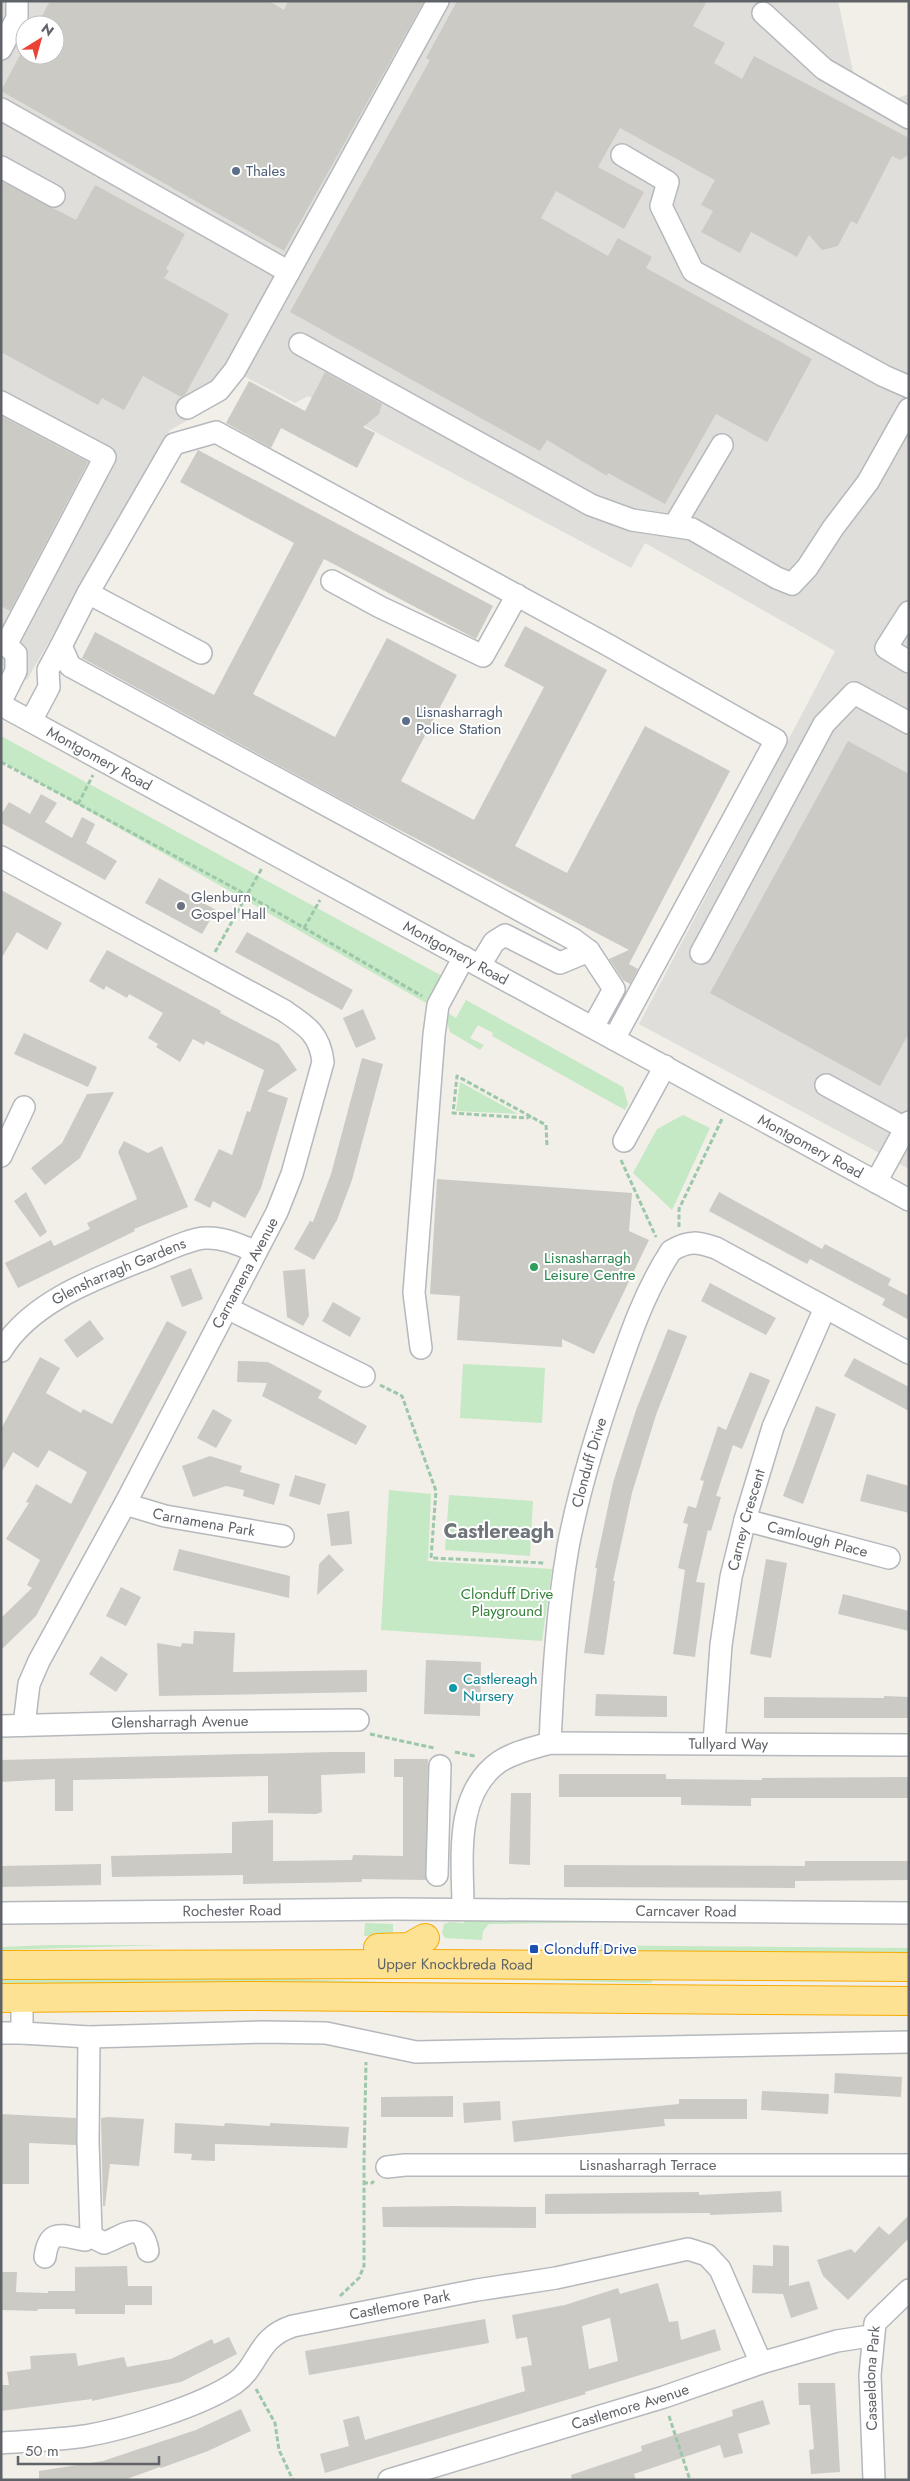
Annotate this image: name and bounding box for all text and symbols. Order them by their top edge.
north arrow [15,15,65,65]
text: N [37,18,58,41]
place label: Thales [246,160,285,182]
marker: Thales [230,165,242,177]
place label: Lisnasharragh Police Station [416,701,503,740]
marker: Lisnasharragh Police Station [400,715,412,727]
street label: Montgomery Road [43,721,156,796]
place label: Glenburn Gospel Hall [191,886,266,925]
marker: Glenburn Gospel Hall [175,900,187,912]
street label: Montgomery Road [399,915,513,991]
street label: Montgomery Road [754,1109,867,1184]
street label: Carnamena Avenue [206,1213,284,1333]
street label: Glensharragh Gardens [47,1232,189,1311]
place label: Lisnasharragh Leisure Centre [544,1247,636,1286]
marker: Lisnasharragh Leisure Centre [528,1261,540,1273]
street label: Clonduff Drive [566,1414,613,1510]
street label: Carney Crescent [722,1466,771,1573]
street label: Carnamena Park [150,1502,257,1542]
street label: Camlough Place [765,1515,871,1563]
district label: Castlereagh [444,1517,554,1546]
park label: Clonduff Drive Playground [461,1583,554,1622]
place label: Castlereagh Nursery [463,1668,538,1707]
marker: Castlereagh Nursery [447,1682,459,1694]
street label: Glensharragh Avenue [111,1710,249,1734]
street label: Tullyard Way [688,1733,769,1755]
street label: Rochester Road [182,1899,282,1922]
street label: Carncaver Road [635,1900,737,1923]
place label: Clonduff Drive [544,1938,637,1960]
marker: Clonduff Drive [528,1943,540,1955]
street label: Upper Knockbreda Road [377,1953,533,1976]
street label: Lisnasharragh Terrace [579,2154,717,2176]
street label: Castlemore Park [347,2284,452,2326]
street label: Casaeldona Park [859,2324,886,2431]
street label: Castlemore Avenue [569,2378,692,2435]
scale bar [18,2434,159,2466]
text: 50 m [25,2440,59,2462]

